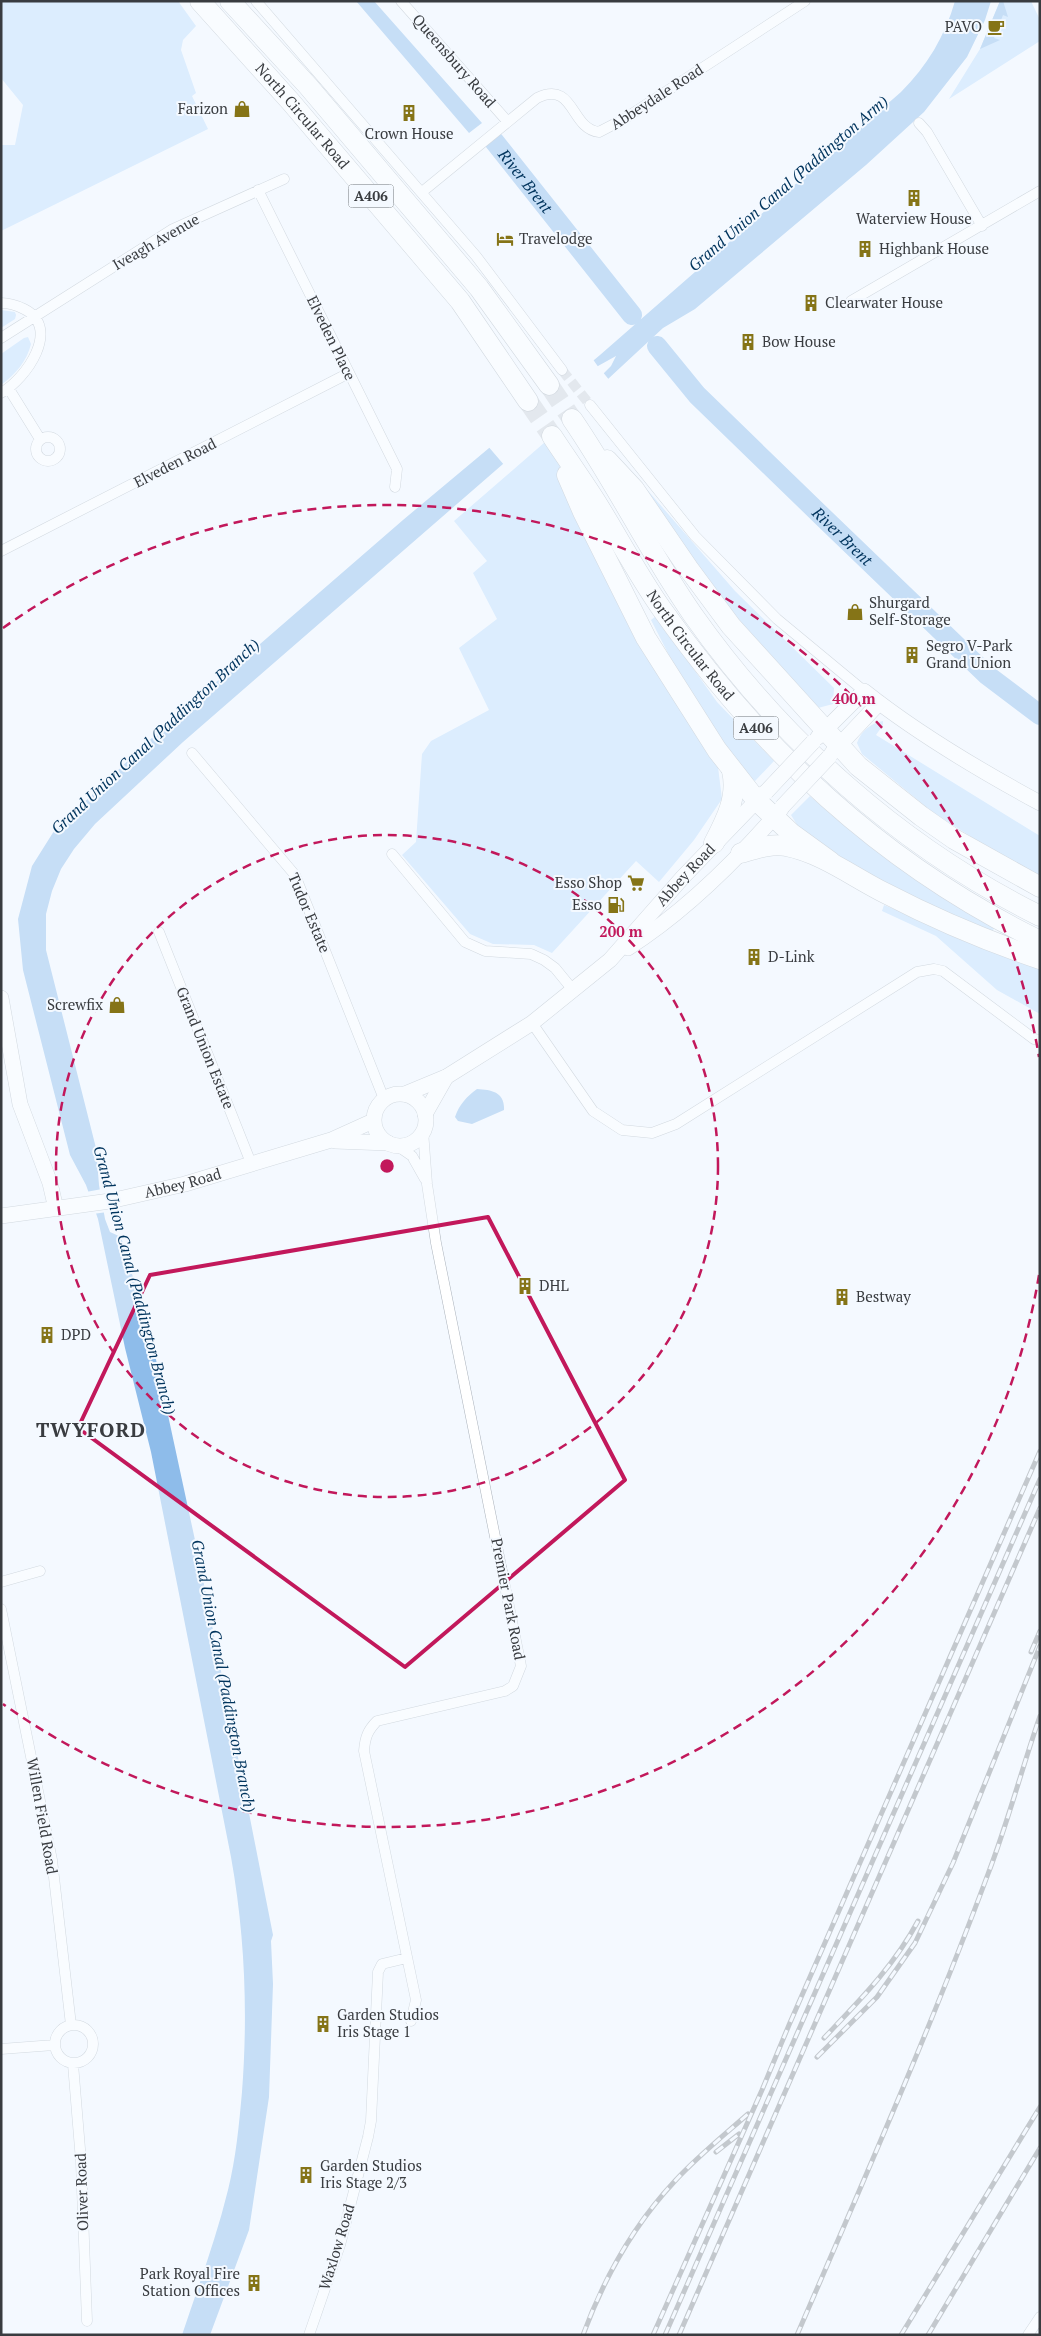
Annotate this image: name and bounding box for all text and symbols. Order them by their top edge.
street label: Queensbury Road [409,9,501,111]
place label: PAVO [945,16,982,36]
cafe icon: PAVO [986,17,1006,37]
street label: North Circular Road [252,58,354,173]
street label: Abbeydale Road [606,59,707,134]
water label: Grand Union Canal (Paddington Arm) [683,90,893,276]
place label: Farizon [178,98,228,118]
shop icon: Farizon [232,99,252,119]
building icon: Crown House [399,103,419,123]
place label: Crown House [365,123,453,143]
water label: River Brent [493,144,558,218]
road number: A406 [348,185,394,208]
building icon: Waterview House [904,188,924,208]
street label: Iveagh Avenue [109,208,202,274]
place label: Waterview House [856,208,972,228]
place label: Travelodge [519,228,593,248]
hotel icon: Travelodge [495,229,515,249]
place label: Highbank House [879,238,989,258]
building icon: Highbank House [855,239,875,259]
street label: Elveden Place [303,292,361,383]
place label: Clearwater House [825,292,943,312]
building icon: Clearwater House [801,293,821,313]
place label: Bow House [762,331,836,351]
building icon: Bow House [738,332,758,352]
street label: Elveden Road [130,433,219,491]
water label: River Brent [807,501,878,571]
street label: North Circular Road [643,586,739,704]
place label: Shurgard Self-Storage [869,592,951,629]
shop icon: Shurgard Self-Storage [845,602,865,622]
water label: Grand Union Canal (Paddington Branch) [46,633,264,839]
place label: Segro V-Park Grand Union [926,635,1013,672]
building icon: Segro V-Park Grand Union [902,645,922,665]
text: 400 m [832,688,876,708]
road number: A406 [734,716,778,740]
street label: Abbey Road [651,839,719,910]
street label: Tudor Estate [284,870,336,956]
place label: Esso Shop [555,872,622,892]
supermarket icon: Esso Shop [626,873,646,893]
place label: Esso [572,894,602,914]
fuel station icon: Esso [606,895,626,915]
text: 200 m [599,921,643,941]
place label: D-Link [768,946,815,966]
building icon: D-Link [744,947,764,967]
street label: Grand Union Estate [172,983,240,1112]
place label: Screwfix [47,994,103,1014]
shop icon: Screwfix [107,995,127,1015]
water label: Grand Union Canal (Paddington Branch) [88,1143,182,1417]
centre of rings [378,1157,396,1175]
street label: Abbey Road [142,1163,223,1202]
place label: DHL [539,1275,569,1295]
building icon: DHL [515,1276,535,1296]
place label: Bestway [856,1286,911,1306]
building icon: Bestway [832,1287,852,1307]
place label: DPD [61,1324,91,1344]
building icon: DPD [37,1325,57,1345]
district label: TWYFORD [36,1416,146,1443]
street label: Premier Park Road [487,1536,531,1661]
water label: Grand Union Canal (Paddington Branch) [187,1538,261,1814]
street label: Willen Field Road [23,1756,63,1876]
place label: Garden Studios Iris Stage 1 [337,2004,439,2041]
building icon: Garden Studios Iris Stage 1 [313,2014,333,2034]
street label: Oliver Road [70,2153,92,2231]
place label: Garden Studios Iris Stage 2/3 [320,2155,422,2192]
building icon: Garden Studios Iris Stage 2/3 [296,2165,316,2185]
street label: Waxlow Road [313,2201,359,2292]
place label: Park Royal Fire Station Offices [140,2263,240,2300]
building icon: Park Royal Fire Station Offices [244,2273,264,2293]

